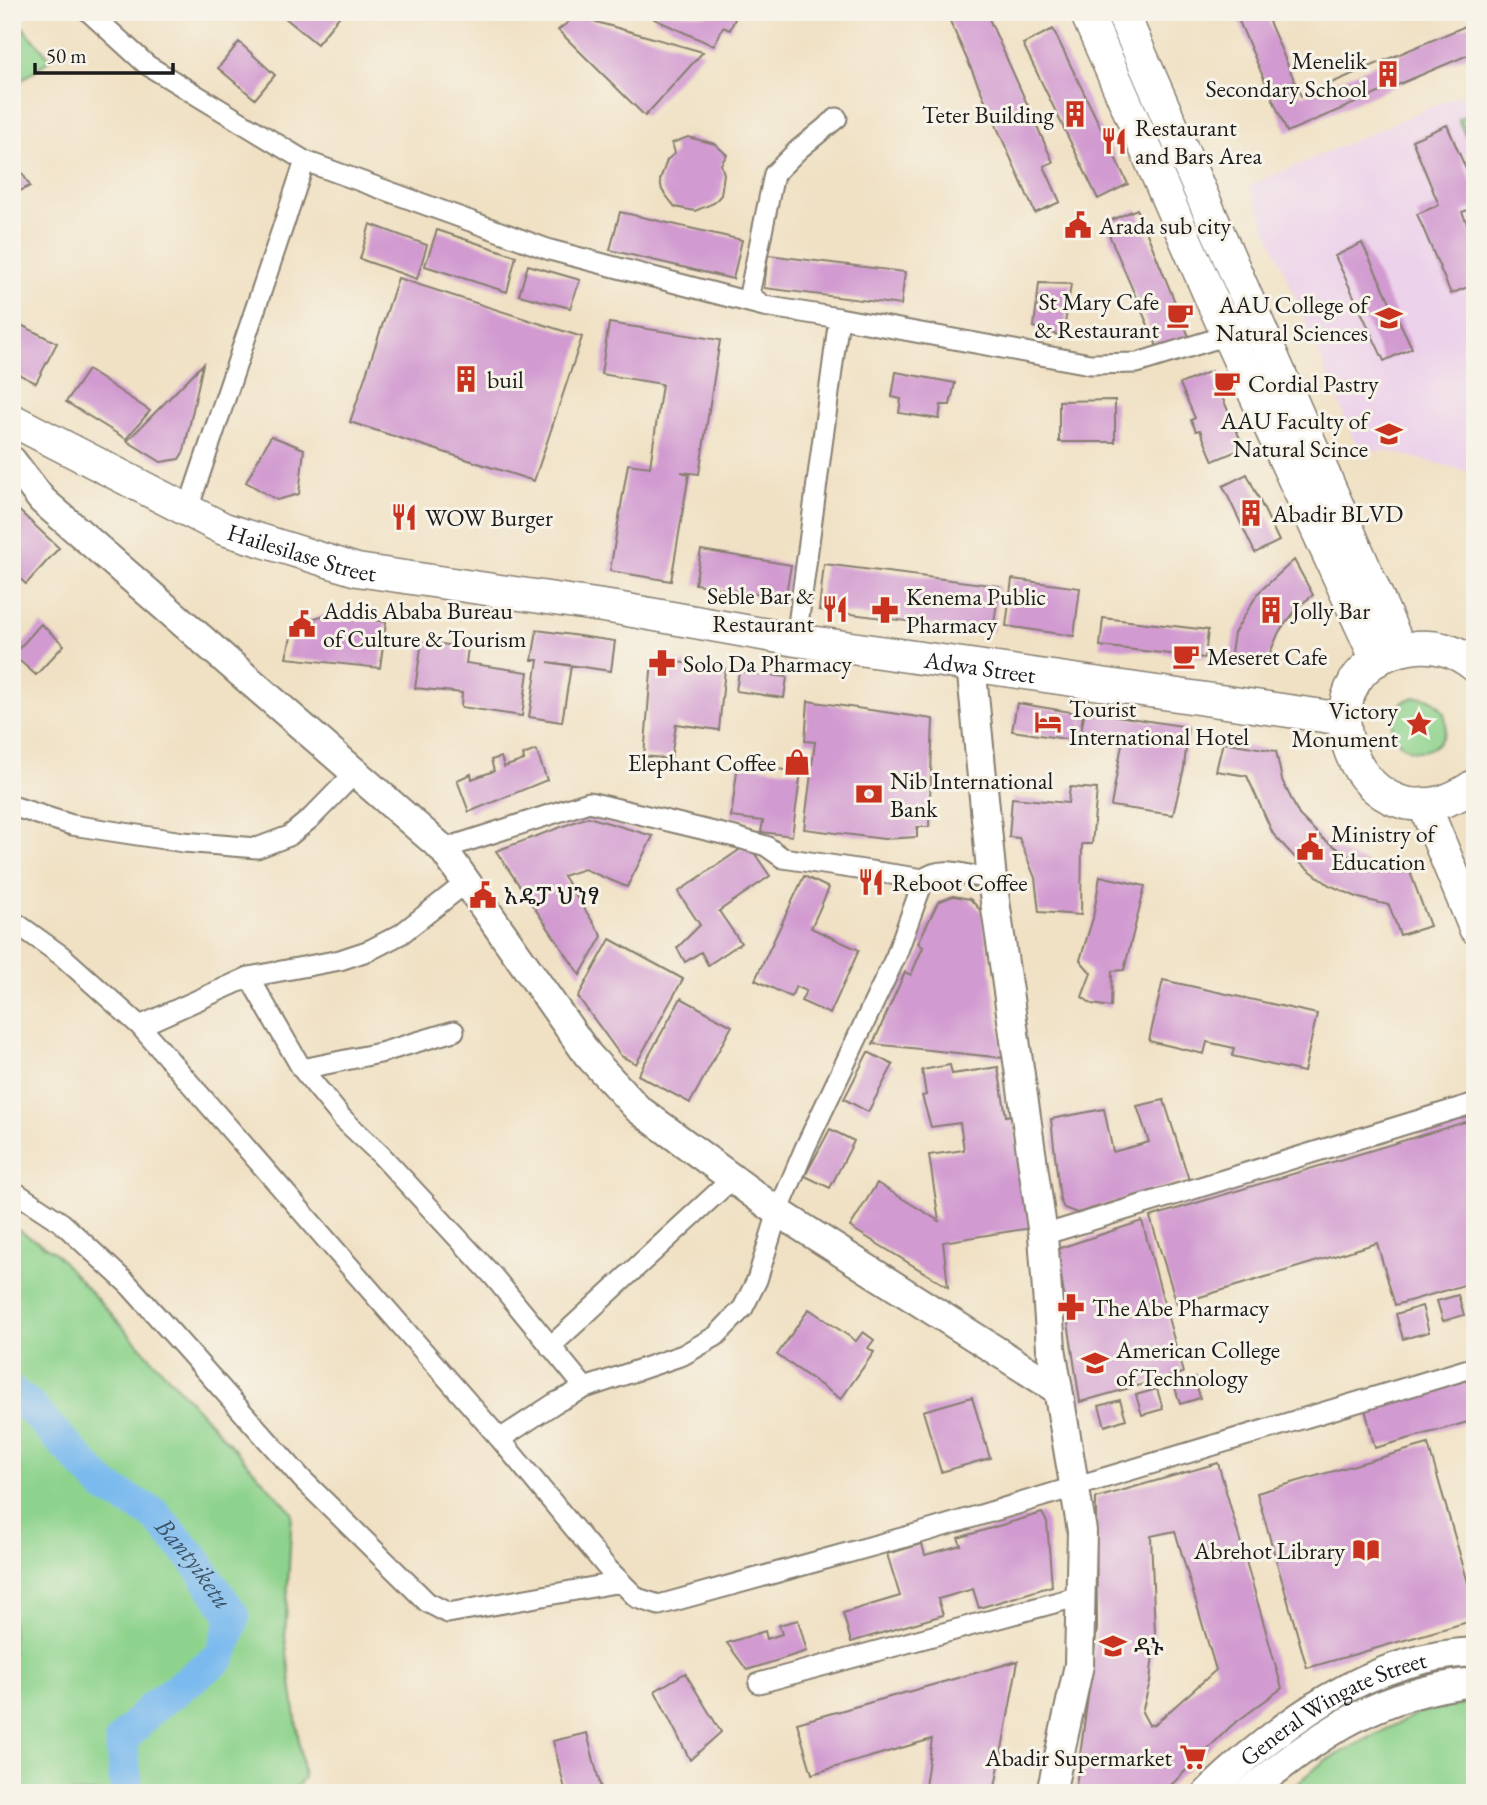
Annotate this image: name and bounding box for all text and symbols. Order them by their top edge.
scale bar [35,32,173,76]
text: 50 m [46,42,87,69]
place label: Menelik Secondary School [1205,45,1368,104]
building icon: Menelik Secondary School [1373,59,1403,89]
place label: Teter Building [922,99,1055,130]
building icon: Teter Building [1060,99,1090,129]
place label: Restaurant and Bars Area [1135,112,1262,171]
restaurant icon: Restaurant and Bars Area [1099,126,1129,156]
public building icon: Arada sub city [1063,210,1093,240]
place label: Arada sub city [1098,210,1231,241]
place label: St Mary Cafe & Restaurant [1034,286,1159,345]
place label: AAU College of Natural Sciences [1216,289,1371,348]
cafe icon: St Mary Cafe & Restaurant [1165,300,1195,330]
school or university icon: AAU College of Natural Sciences [1374,303,1404,333]
building icon: buil [451,364,481,394]
place label: buil [487,364,524,395]
cafe icon: Cordial Pastry [1212,368,1242,398]
place label: Cordial Pastry [1248,368,1379,399]
place label: AAU Faculty of Natural Scince [1220,405,1371,464]
school or university icon: AAU Faculty of Natural Scince [1374,419,1404,449]
building icon: Abadir BLVD [1236,498,1266,528]
place label: Abadir BLVD [1271,498,1403,529]
restaurant icon: WOW Burger [389,502,419,532]
place label: WOW Burger [425,502,553,533]
street label: Hailesilase Street [224,516,379,588]
place label: Seble Bar & Restaurant [707,580,814,639]
place label: Kenema Public Pharmacy [906,581,1046,640]
restaurant icon: Seble Bar & Restaurant [820,594,850,624]
place label: Addis Ababa Bureau of Culture & Tourism [322,595,527,654]
pharmacy icon: Kenema Public Pharmacy [870,595,900,625]
building icon: Jolly Bar [1256,595,1286,625]
place label: Jolly Bar [1290,595,1370,626]
public building icon: Addis Ababa Bureau of Culture & Tourism [287,609,317,639]
cafe icon: Meseret Cafe [1171,641,1201,671]
place label: Meseret Cafe [1207,641,1327,672]
street label: Adwa Street [921,643,1038,690]
pharmacy icon: Solo Da Pharmacy [647,648,677,678]
place label: Solo Da Pharmacy [683,648,852,679]
place label: Tourist International Hotel [1069,693,1249,752]
place label: Victory Monument [1291,695,1398,754]
hotel icon: Tourist International Hotel [1033,707,1063,737]
place icon: Victory Monument [1404,709,1434,739]
place label: Elephant Coffee [628,747,776,778]
shop icon: Elephant Coffee [782,747,812,777]
place label: Nib International Bank [890,765,1054,824]
bank icon: Nib International Bank [854,779,884,809]
place label: Ministry of Education [1331,818,1439,877]
public building icon: Ministry of Education [1295,832,1325,862]
restaurant icon: Reboot Coffee [856,867,886,897]
place label: Reboot Coffee [892,867,1028,898]
public building icon: አዴፓ ህንፃ [468,880,498,910]
place label: አዴፓ ህንፃ [504,880,599,911]
pharmacy icon: The Abe Pharmacy [1056,1292,1086,1322]
place label: The Abe Pharmacy [1092,1292,1269,1323]
place label: American College of Technology [1115,1334,1280,1393]
school or university icon: American College of Technology [1080,1348,1110,1378]
water label: Bantyiketu [147,1509,240,1616]
place label: Abrehot Library [1193,1535,1345,1566]
library icon: Abrehot Library [1351,1535,1381,1565]
school or university icon: ዳኑ [1098,1631,1128,1661]
place label: ዳኑ [1134,1631,1164,1662]
street label: General Wingate Street [1233,1643,1430,1773]
place label: Abadir Supermarket [984,1742,1172,1773]
supermarket icon: Abadir Supermarket [1178,1742,1208,1772]

